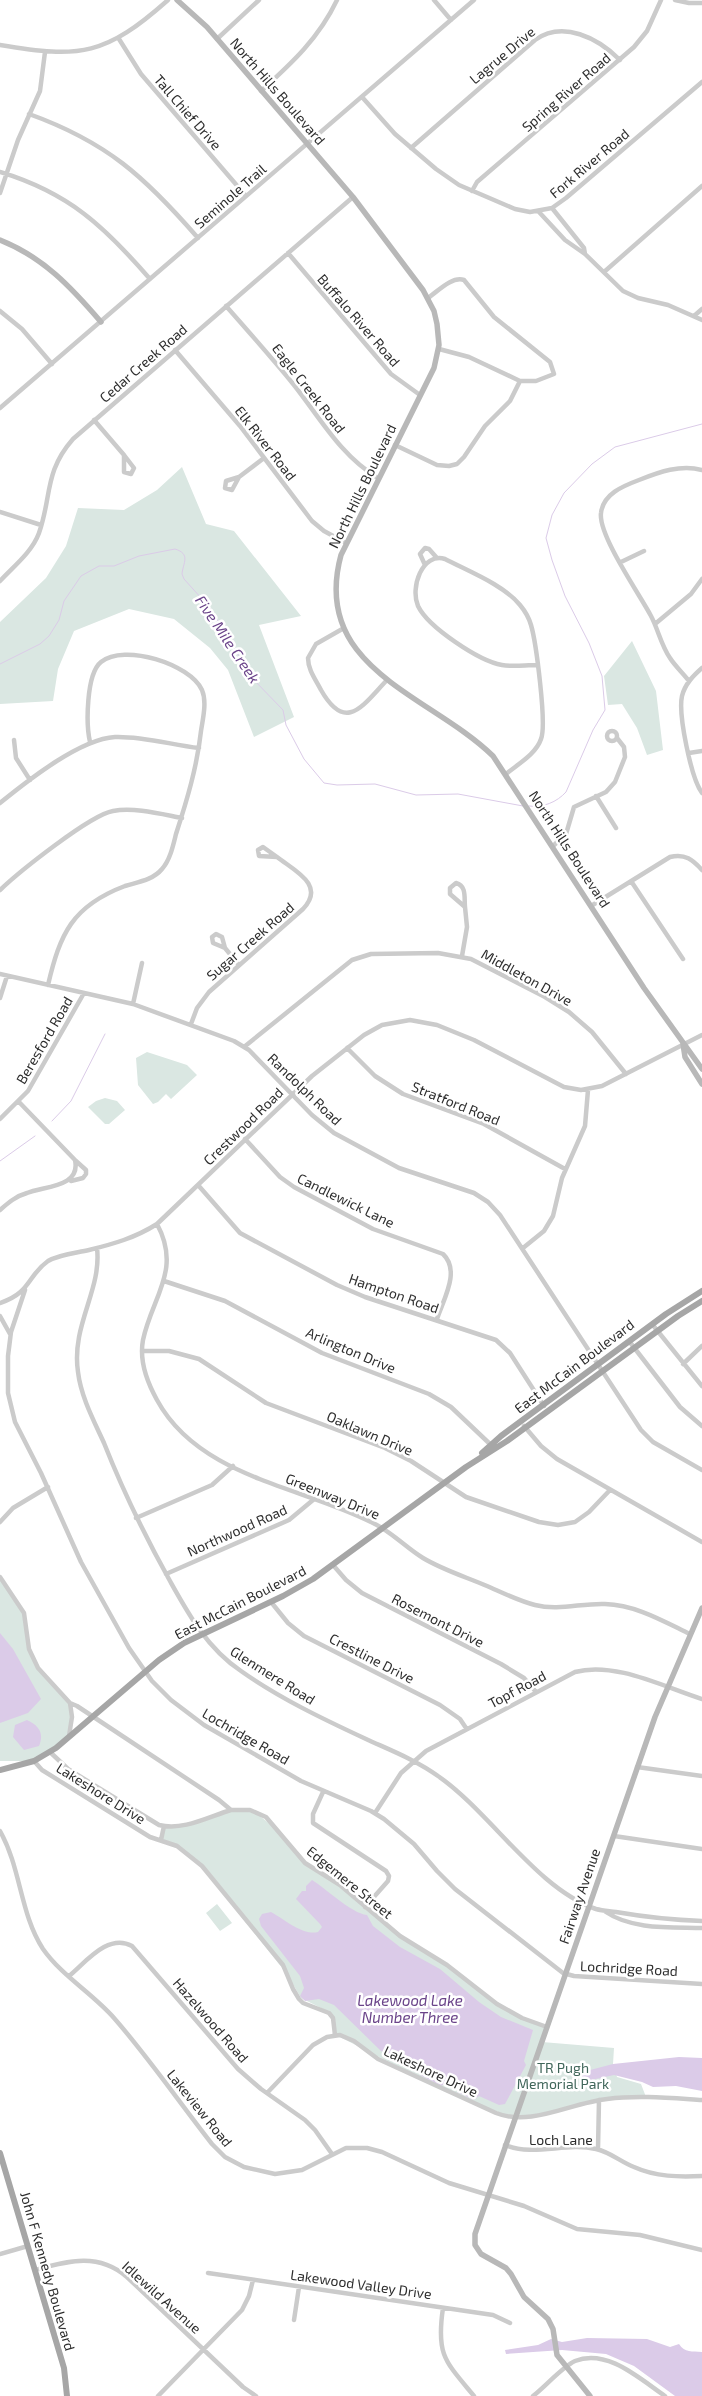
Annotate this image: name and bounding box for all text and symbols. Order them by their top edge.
street label: Lagrue Drive [466,23,538,87]
street label: North Hills Boulevard [227,34,329,148]
street label: Spring River Road [518,49,614,135]
street label: Tall Chief Drive [151,71,225,153]
street label: Fork River Road [546,125,632,201]
street label: Seminole Trail [191,160,270,232]
street label: Buffalo River Road [314,270,404,370]
street label: Cedar Creek Road [96,320,190,406]
street label: Eagle Creek Road [269,340,349,436]
street label: Elk River Road [232,402,300,484]
street label: North Hills Boulevard [325,421,399,551]
water label: Five Mile Creek [192,592,264,686]
street label: North Hills Boulevard [526,787,614,911]
street label: Sugar Creek Road [203,898,297,984]
street label: Middleton Drive [479,945,575,1009]
street label: Beresford Road [12,993,76,1087]
street label: Randolph Road [264,1049,346,1129]
street label: Stratford Road [409,1078,503,1128]
street label: Crestwood Road [200,1084,286,1168]
street label: Candlewick Lane [295,1169,397,1231]
street label: Hampton Road [347,1270,441,1316]
street label: East McCain Boulevard [511,1315,637,1417]
street label: Arlington Drive [304,1323,398,1377]
street label: Oaklawn Drive [324,1407,416,1459]
street label: Greenway Drive [283,1469,383,1523]
street label: Northwood Road [184,1500,290,1560]
street label: East McCain Boulevard [171,1561,309,1643]
street label: Rosemont Drive [389,1589,487,1651]
street label: Crestline Drive [327,1629,417,1687]
street label: Glenmere Road [227,1642,319,1708]
street label: Topf Road [485,1667,549,1711]
street label: Lochridge Road [199,1704,293,1768]
street label: Lakeshore Drive [53,1759,149,1827]
street label: Edgemere Street [303,1842,397,1922]
street label: Fairway Avenue [555,1846,603,1946]
street label: Lochridge Road [580,1957,678,1979]
street label: Hazelwood Road [170,1974,252,2066]
water label: Lakewood Lake Number Three [357,1991,463,2026]
street label: Lakeshore Drive [381,2042,481,2100]
park label: TR Pugh Memorial Park [517,2059,609,2092]
street label: Lakeview Road [164,2066,236,2150]
street label: Loch Lane [529,2131,593,2148]
street label: John F Kennedy Boulevard [17,2189,79,2353]
street label: Idlewild Avenue [119,2257,205,2337]
street label: Lakewood Valley Drive [289,2266,433,2302]

